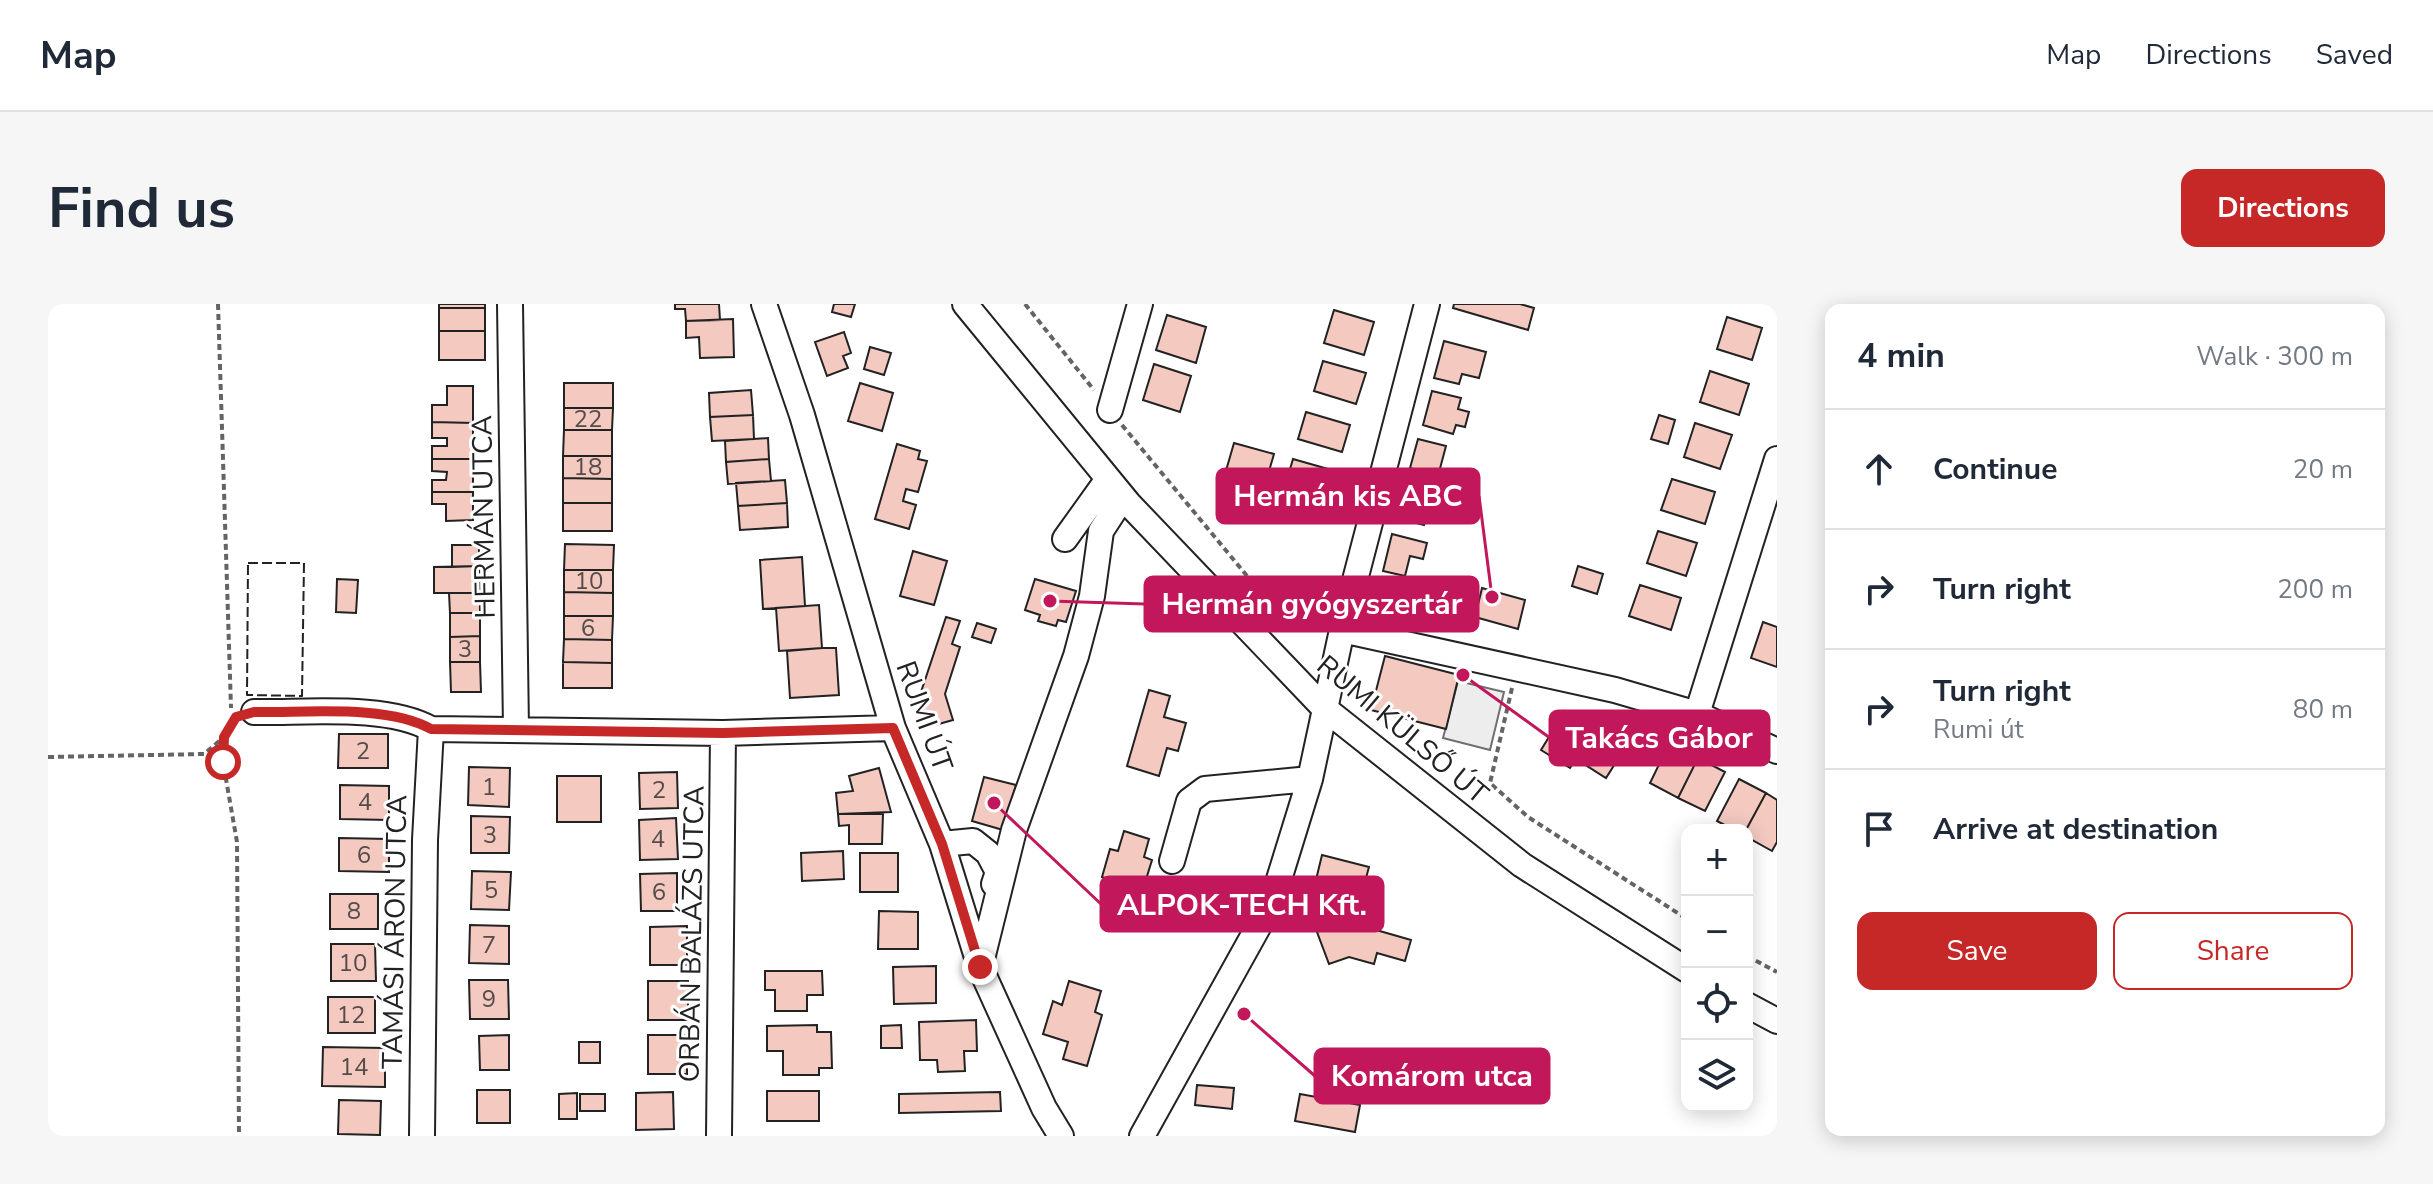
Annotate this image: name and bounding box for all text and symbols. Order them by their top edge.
text: Map [40,30,117,81]
text: Map [2046,36,2101,74]
text: Directions [2145,36,2272,74]
text: Saved [2316,36,2393,74]
button: Directions [2181,169,2385,247]
text: Find us [48,170,235,247]
text: 4 min [1857,333,1945,379]
text: Walk · 300 m [2196,339,2353,374]
house number: 22 [574,403,602,435]
street label: HERMÁN UTCA [463,415,505,619]
icon: ahead [1857,447,1901,491]
text: Continue [1933,449,2058,490]
house number: 18 [574,451,602,483]
text: 20 m [2293,452,2353,487]
callout: Hermán kis ABC [1217,469,1479,523]
text: Hermán kis ABC [1233,476,1463,517]
house number: 10 [575,565,603,597]
icon: right [1857,567,1901,611]
text: Turn right [1933,569,2071,610]
text: 200 m [2277,572,2353,607]
callout: Hermán gyógyszertár [1145,577,1478,631]
text: Hermán gyógyszertár [1161,584,1463,625]
house number: 6 [581,612,595,644]
house number: 3 [458,633,472,665]
street label: RUMI KÜLSŐ ÚT [1309,647,1496,813]
street label: RUMI ÚT [887,656,962,777]
text: Turn right [1933,671,2071,712]
icon: right [1857,687,1901,731]
text: 80 m [2293,692,2353,727]
callout: Takács Gábor [1550,711,1769,765]
text: Rumi út [1933,712,2024,747]
text: Takács Gábor [1565,718,1753,759]
house number: 2 [356,735,370,767]
route start [205,744,241,780]
house number: 1 [482,771,496,803]
house number: 2 [652,774,666,806]
street label: ORBÁN BALÁZS UTCA [670,785,714,1083]
house number: 4 [358,786,372,818]
street label: TAMÁSI ÁRON UTCA [374,795,416,1069]
icon: arrive [1857,807,1901,851]
text: Arrive at destination [1933,809,2218,850]
house number: 3 [483,819,497,851]
house number: 4 [651,823,665,855]
map controls [1681,824,1753,1112]
button: + [1681,824,1753,896]
house number: 6 [357,839,371,871]
house number: 5 [484,874,498,906]
house number: 6 [652,876,666,908]
callout: ALPOK-TECH Kft. [1101,877,1383,931]
text: ALPOK-TECH Kft. [1117,885,1367,926]
house number: 8 [347,895,361,927]
button: − [1681,896,1753,968]
button: Save [1857,912,2097,990]
button: Share [2113,912,2353,990]
house number: 7 [482,929,496,961]
house number: 10 [339,947,367,979]
route end [962,949,998,985]
button: locate [1681,968,1753,1040]
house number: 9 [482,983,496,1015]
house number: 12 [337,999,365,1031]
button: layers [1681,1040,1753,1112]
callout: Komárom utca [1315,1049,1549,1103]
house number: 14 [340,1051,368,1083]
text: Komárom utca [1331,1056,1533,1097]

